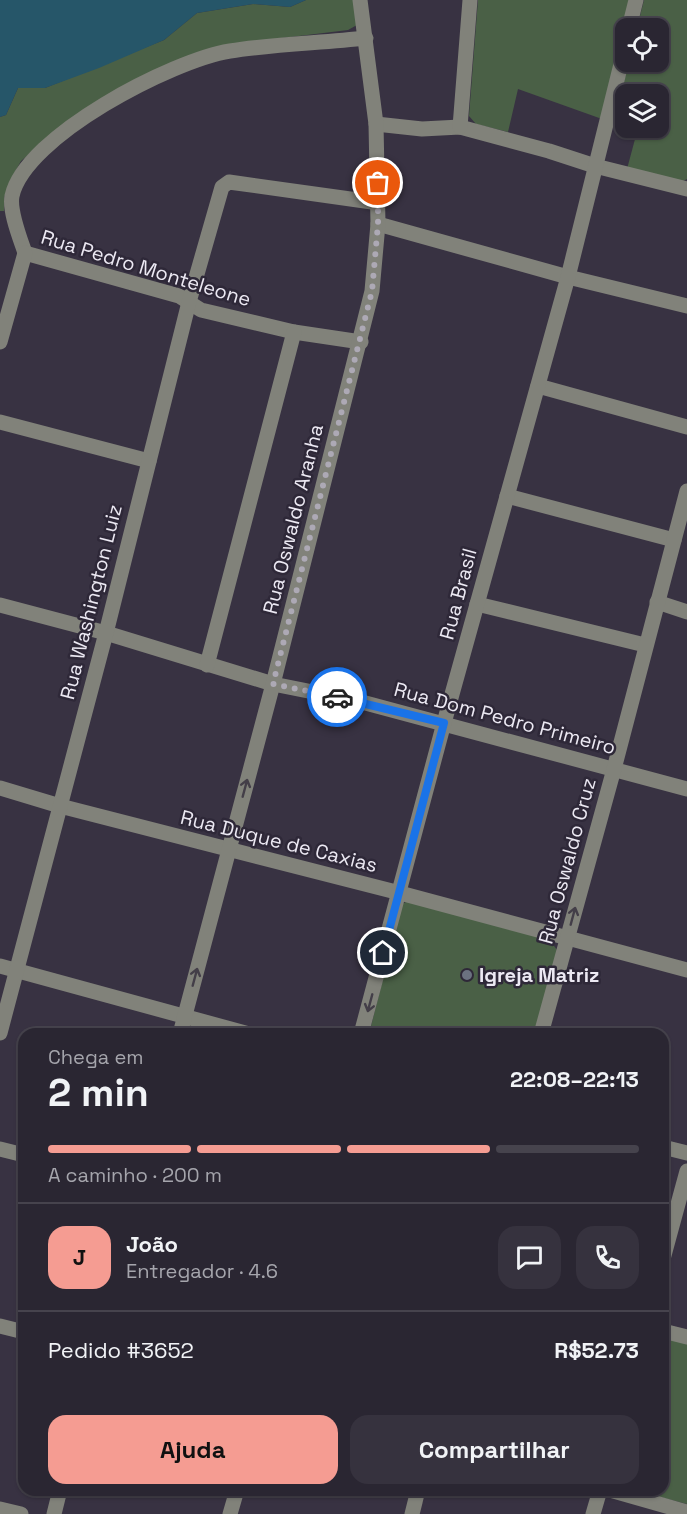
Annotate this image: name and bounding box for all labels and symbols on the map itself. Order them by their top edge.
pin [352,157,403,208]
street label: Rua Pedro Monteleone [38,224,254,312]
street label: Rua Oswaldo Aranha [257,421,329,617]
street label: Rua Washington Luiz [54,502,128,702]
street label: Rua Brasil [433,545,483,643]
courier [307,667,367,727]
street label: Rua Dom Pedro Primeiro [391,676,619,760]
street label: Rua Oswaldo Cruz [532,775,602,947]
one-way arrow [240,779,251,798]
street label: Rua Duque de Caxias [178,804,380,878]
one-way arrow [568,907,580,926]
pin [357,927,408,978]
place label: Igreja Matriz [479,962,599,988]
one-way arrow [190,968,201,987]
marker: Igreja Matriz [460,968,474,982]
one-way arrow [363,993,375,1012]

